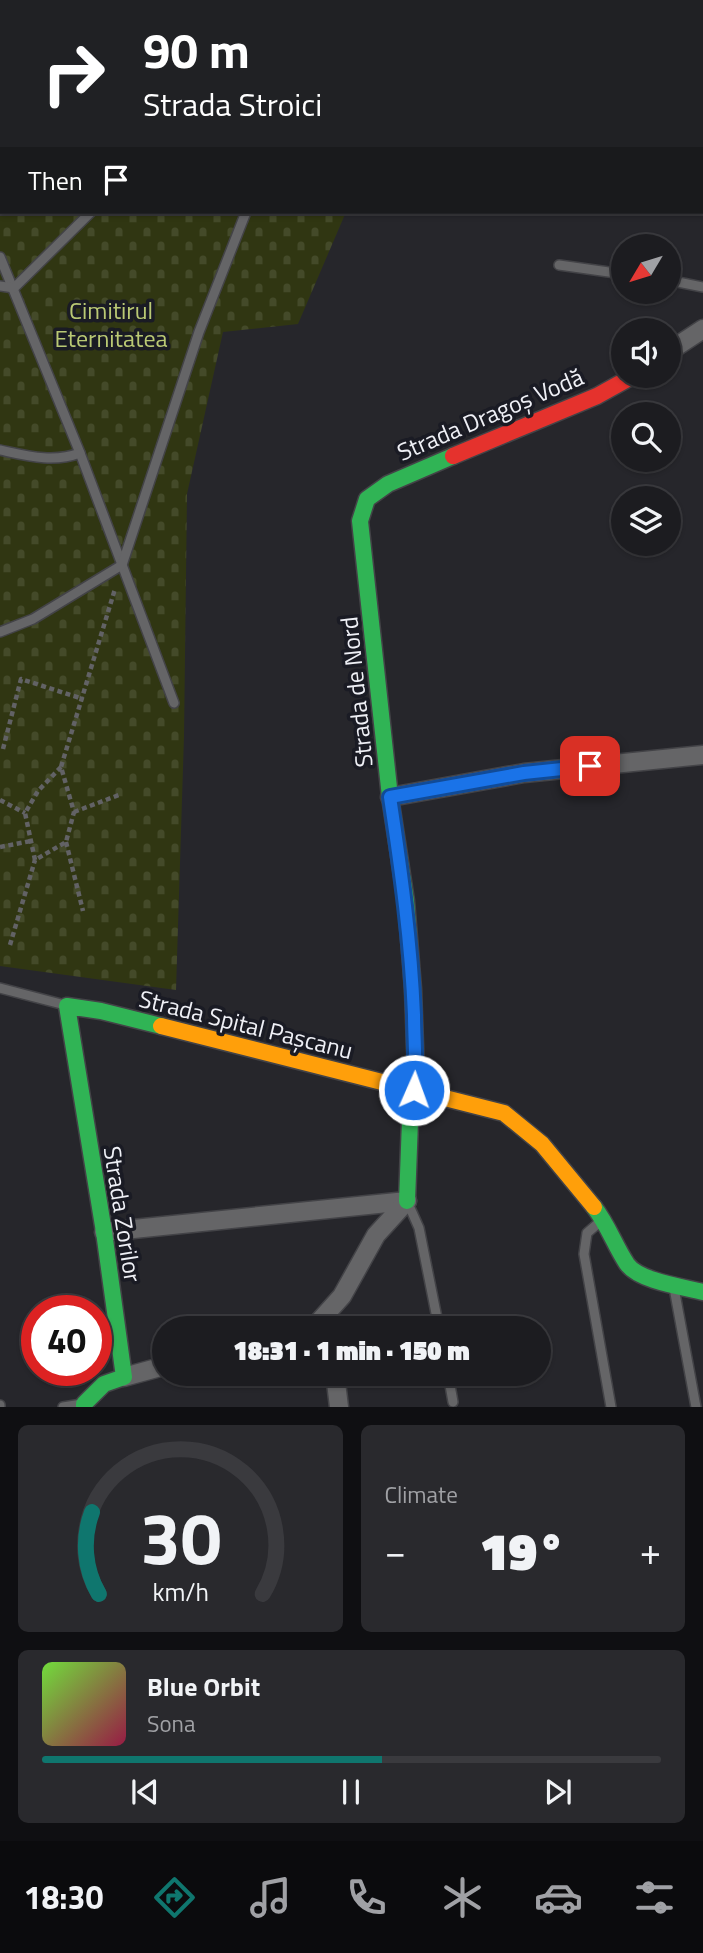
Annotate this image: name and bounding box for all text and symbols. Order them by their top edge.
text: 90 m [143,12,250,87]
icon: right [28,28,119,119]
text: Strada Stroici [143,80,322,128]
text: Then [28,161,83,200]
icon: arrive [97,161,135,199]
north arrow [611,234,681,304]
map controls [611,234,681,556]
park label: Cimitirul Eternitatea [54,292,168,356]
button: sound [611,318,681,388]
street label: Strada Dragoș Vodă [391,358,589,470]
button: search [611,402,681,472]
button: layers [611,486,681,556]
street label: Strada de Nord [330,615,382,769]
pin [560,736,620,796]
icon: arrive [571,747,609,785]
street label: Strada Spital Pașcanu [135,980,357,1068]
position arrow [377,1053,451,1127]
street label: Strada Zorilor [95,1144,151,1284]
speed limit sign: 40 [21,1295,112,1386]
text: 18:31 · 1 min · 150 m [233,1331,470,1370]
text: Climate [385,1477,458,1512]
text: 30 [139,1483,221,1593]
text: 19° [480,1511,566,1590]
text: − [385,1522,406,1580]
text: + [640,1522,661,1580]
text: km/h [152,1573,209,1611]
text: Blue Orbit [147,1667,260,1706]
text: Sona [147,1706,195,1741]
icon: previous [126,1773,164,1811]
icon: pause [332,1773,370,1811]
icon: next [539,1773,577,1811]
text: 18:30 [24,1873,103,1921]
icon: directions [150,1873,199,1922]
icon: music [246,1873,295,1922]
icon: phone [342,1873,391,1922]
icon: climate [438,1873,487,1922]
icon: car [534,1873,583,1922]
icon: filters [630,1873,679,1922]

